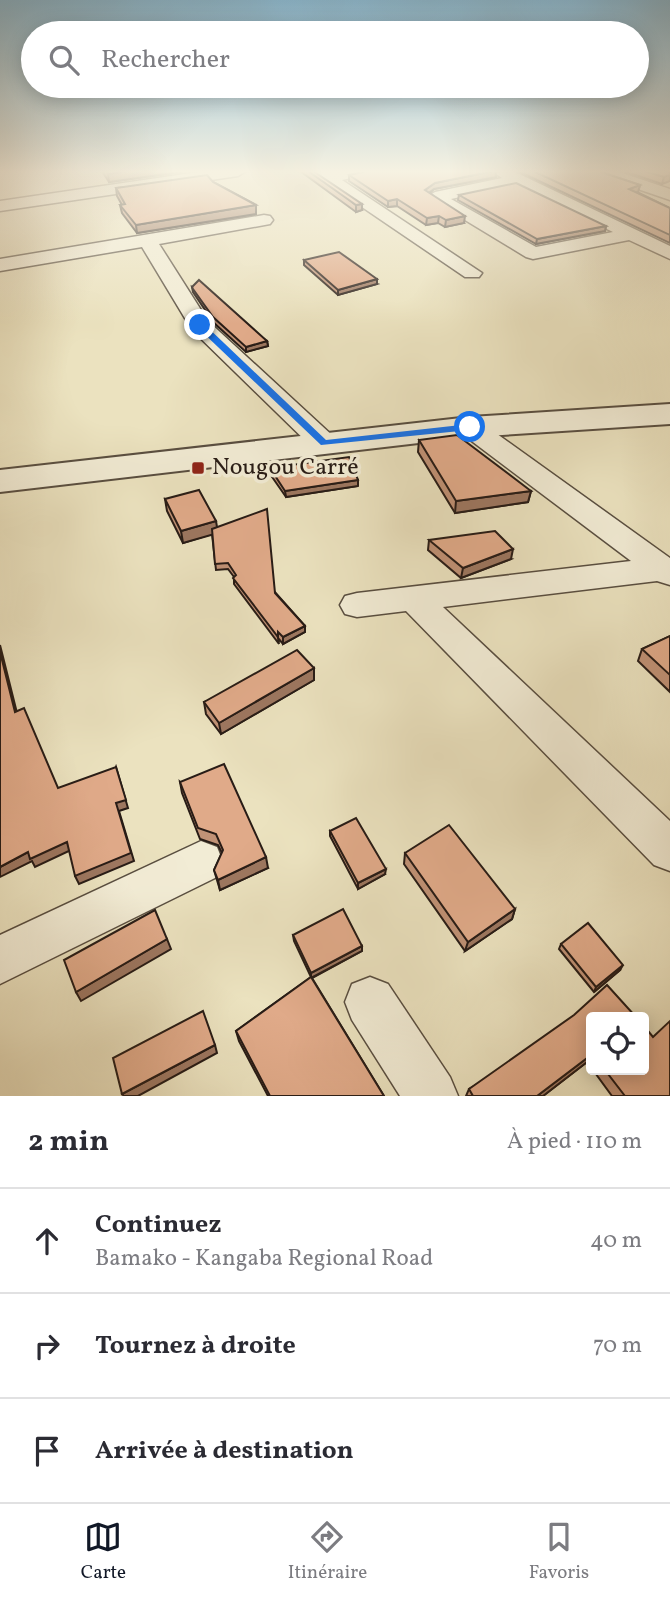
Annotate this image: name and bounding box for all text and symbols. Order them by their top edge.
search box [21,21,649,98]
icon: search [45,41,83,79]
text: Rechercher [101,42,230,78]
route end [184,309,215,340]
route start [454,411,485,442]
place label: Nougou Carré [212,451,359,485]
marker: Nougou Carré [190,460,206,476]
map controls [586,1012,649,1075]
button: locate [586,1012,649,1075]
text: 2 min [28,1121,109,1163]
text: À pied · 110 m [507,1126,642,1158]
text: Continuez [95,1207,221,1243]
icon: ahead [28,1222,66,1260]
text: 40 m [590,1225,642,1257]
text: Bamako - Kangaba Regional Road [95,1243,433,1275]
icon: right [28,1327,66,1365]
text: Tournez à droite [95,1328,296,1364]
text: 70 m [593,1330,642,1362]
icon: arrive [28,1432,66,1470]
text: Arrivée à destination [95,1433,354,1469]
tab: Carte [81,1518,126,1586]
tab: Itinéraire [288,1518,367,1586]
tab: Favoris [529,1518,589,1586]

